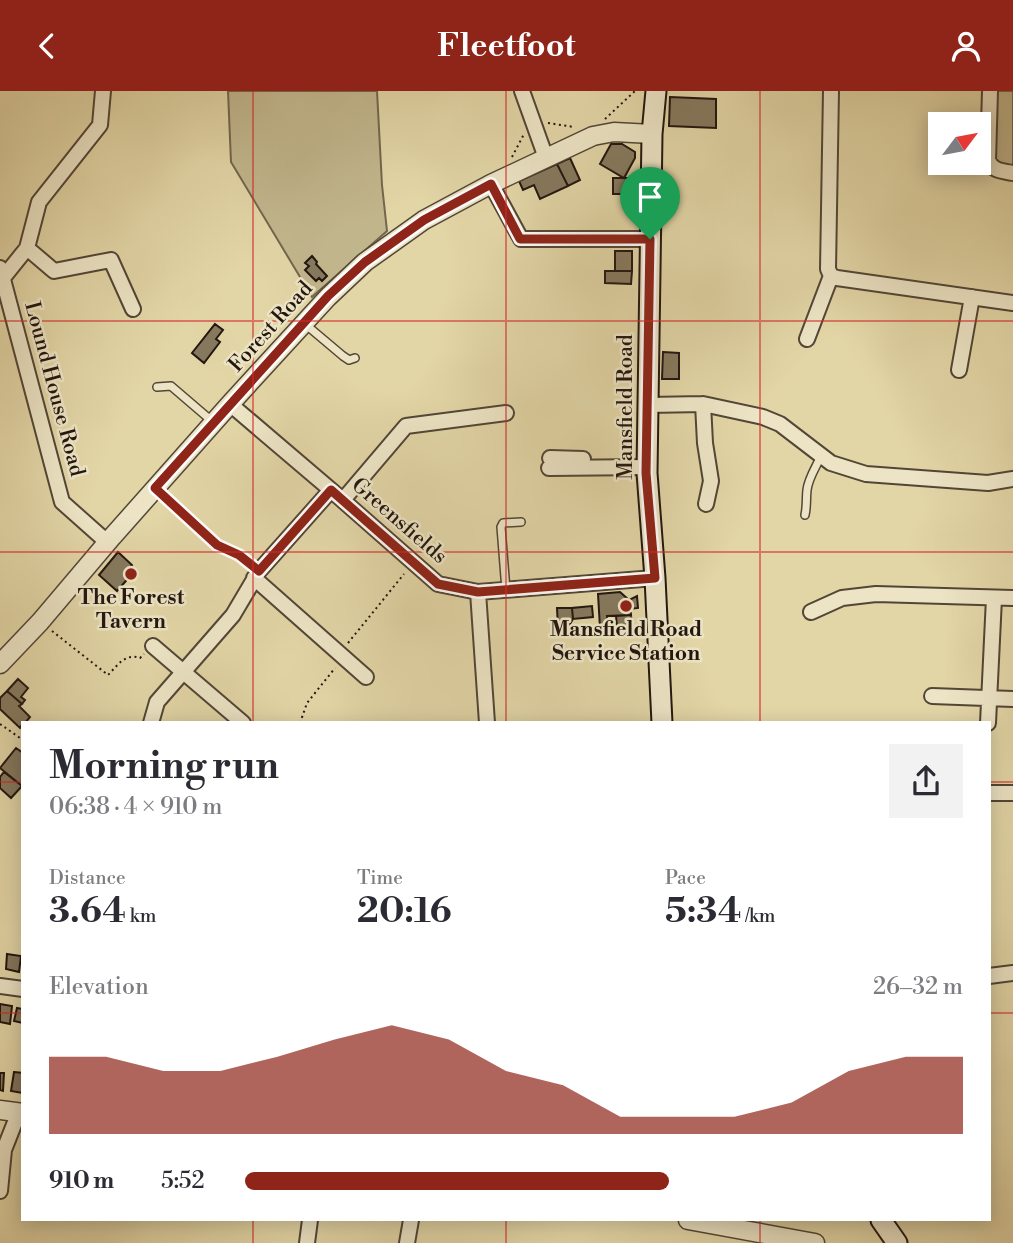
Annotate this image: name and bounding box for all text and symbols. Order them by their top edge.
text: Fleetfoot [437,26,576,66]
icon: back [28,27,66,65]
icon: person [947,27,985,65]
north arrow [928,112,990,175]
map controls [928,112,991,175]
pin [620,167,680,239]
icon: arrive [631,178,669,216]
street label: Forest Road [223,276,319,378]
street label: Lound House Road [18,299,90,479]
street label: Mansfield Road [613,334,639,480]
street label: Greensfields [346,472,452,570]
marker: The Forest Tavern [123,566,139,582]
place label: The Forest Tavern [78,585,185,635]
marker: Mansfield Road Service Station [618,598,634,614]
place label: Mansfield Road Service Station [550,617,702,667]
text: Morning run [49,743,279,790]
button: share [889,744,963,818]
text: 06:38 · 4 × 910 m [49,793,222,821]
text: Distance [49,866,126,890]
text: Time [357,866,403,890]
text: Pace [665,866,706,890]
text: 3.64 [49,890,126,933]
text: 20:16 [357,890,452,933]
text: 5:34 [665,890,741,933]
text: km [126,904,156,928]
text: /km [741,904,775,928]
text: Elevation [49,973,149,1001]
text: 26–32 m [873,973,963,1001]
text: 910 m [49,1167,114,1195]
text: 5:52 [161,1167,205,1195]

